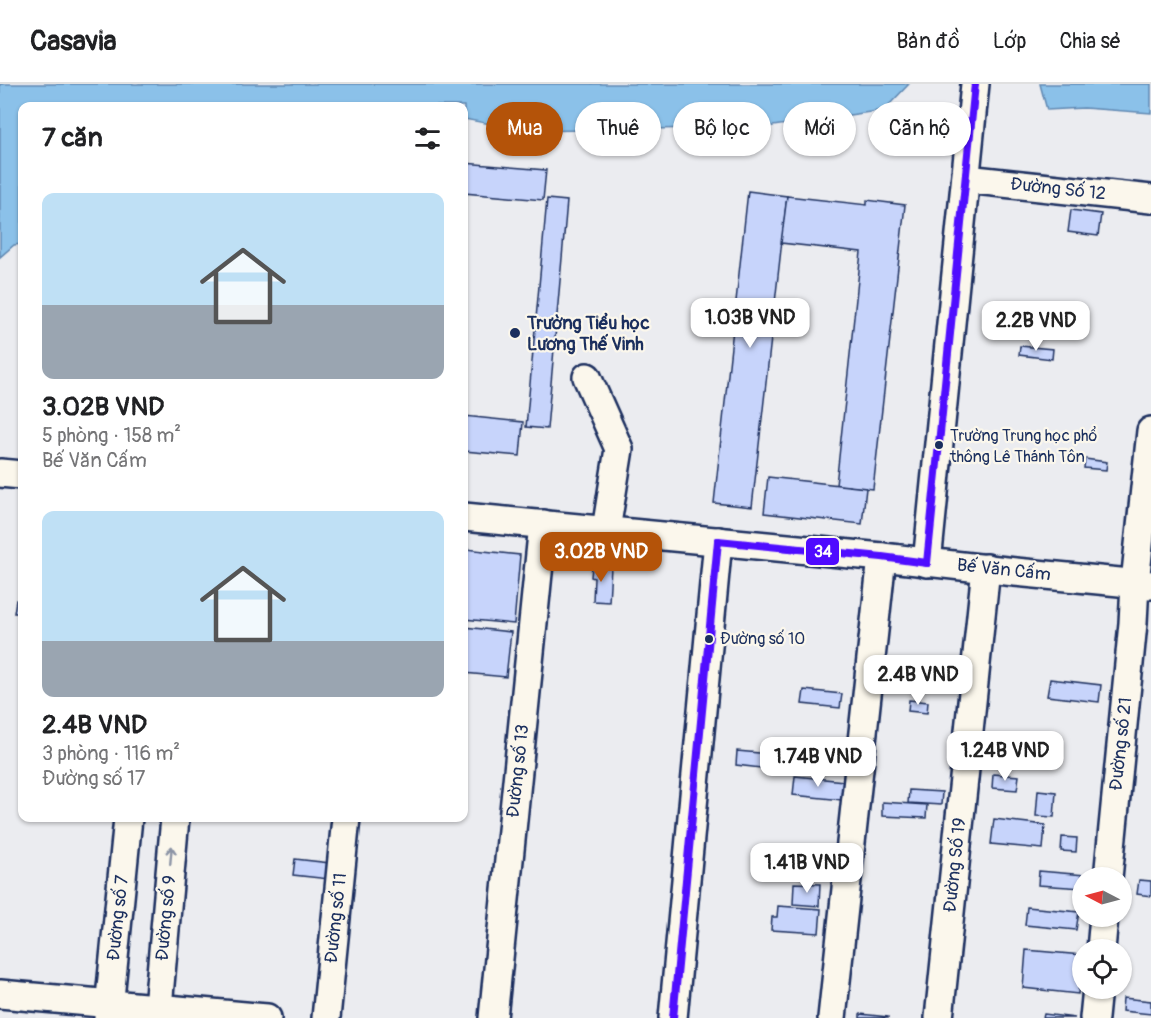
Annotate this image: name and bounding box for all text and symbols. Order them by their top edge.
text: Casavia [30,24,116,59]
text: Bản đồ [896,28,960,55]
text: Lớp [993,28,1026,55]
text: Chia sẻ [1059,28,1121,55]
chip: Mua [486,102,563,156]
chip: Thuê [575,102,661,156]
chip: Bộ lọc [673,102,771,156]
chip: Mới [783,102,856,156]
chip: Căn hộ [868,102,971,156]
text: 7 căn [42,122,103,154]
icon: filters [411,122,444,155]
street label: Đường Số 12 [1009,173,1107,205]
icon: home [189,232,297,340]
pin: 1.03B VND [681,298,819,349]
pin: 2.2B VND [974,301,1098,352]
text: 1.03B VND [705,305,795,330]
text: 2.2B VND [996,308,1076,333]
place label: Trường Tiểu học Lương Thế Vinh [526,312,650,356]
marker: Trường Tiểu học Lương Thế Vinh [508,326,522,340]
text: 3.02B VND [42,391,164,423]
text: 5 phòng · 158 m² [42,423,181,448]
place label: Trường Trung học phổ thông Lê Thánh Tôn [949,426,1098,467]
marker: Trường Trung học phổ thông Lê Thánh Tôn [933,439,945,451]
text: Bế Văn Cấm [42,448,147,473]
pin: 3.02B VND [532,532,670,583]
line badge: 34 [805,537,840,566]
text: 3.02B VND [554,539,648,564]
text: 34 [814,542,833,562]
icon: home [189,550,297,658]
street label: Bế Văn Cấm [956,554,1052,586]
place label: Đường số 10 [720,629,805,649]
marker: Đường số 10 [703,633,715,645]
pin: 2.4B VND [856,655,980,706]
text: 2.4B VND [878,662,958,687]
street label: Đường số 21 [1105,696,1137,792]
text: 2.4B VND [42,709,147,741]
street label: Đường số 13 [502,723,534,819]
pin: 1.24B VND [936,731,1074,782]
pin: 1.74B VND [749,737,887,788]
text: 1.24B VND [961,738,1049,763]
text: 3 phòng · 116 m² [42,741,180,766]
text: 1.74B VND [774,744,862,769]
text: Đường số 17 [42,766,145,791]
street label: Đường Số 19 [939,816,971,914]
pin: 1.41B VND [738,843,876,894]
one-way arrow [166,846,177,866]
text: 1.41B VND [764,850,850,875]
north arrow [1072,867,1132,927]
map controls [1072,867,1132,999]
street label: Đường số 11 [320,872,352,964]
street label: Đường số 7 [102,874,134,962]
street label: Đường số 9 [151,874,181,962]
button: locate [1072,939,1132,999]

